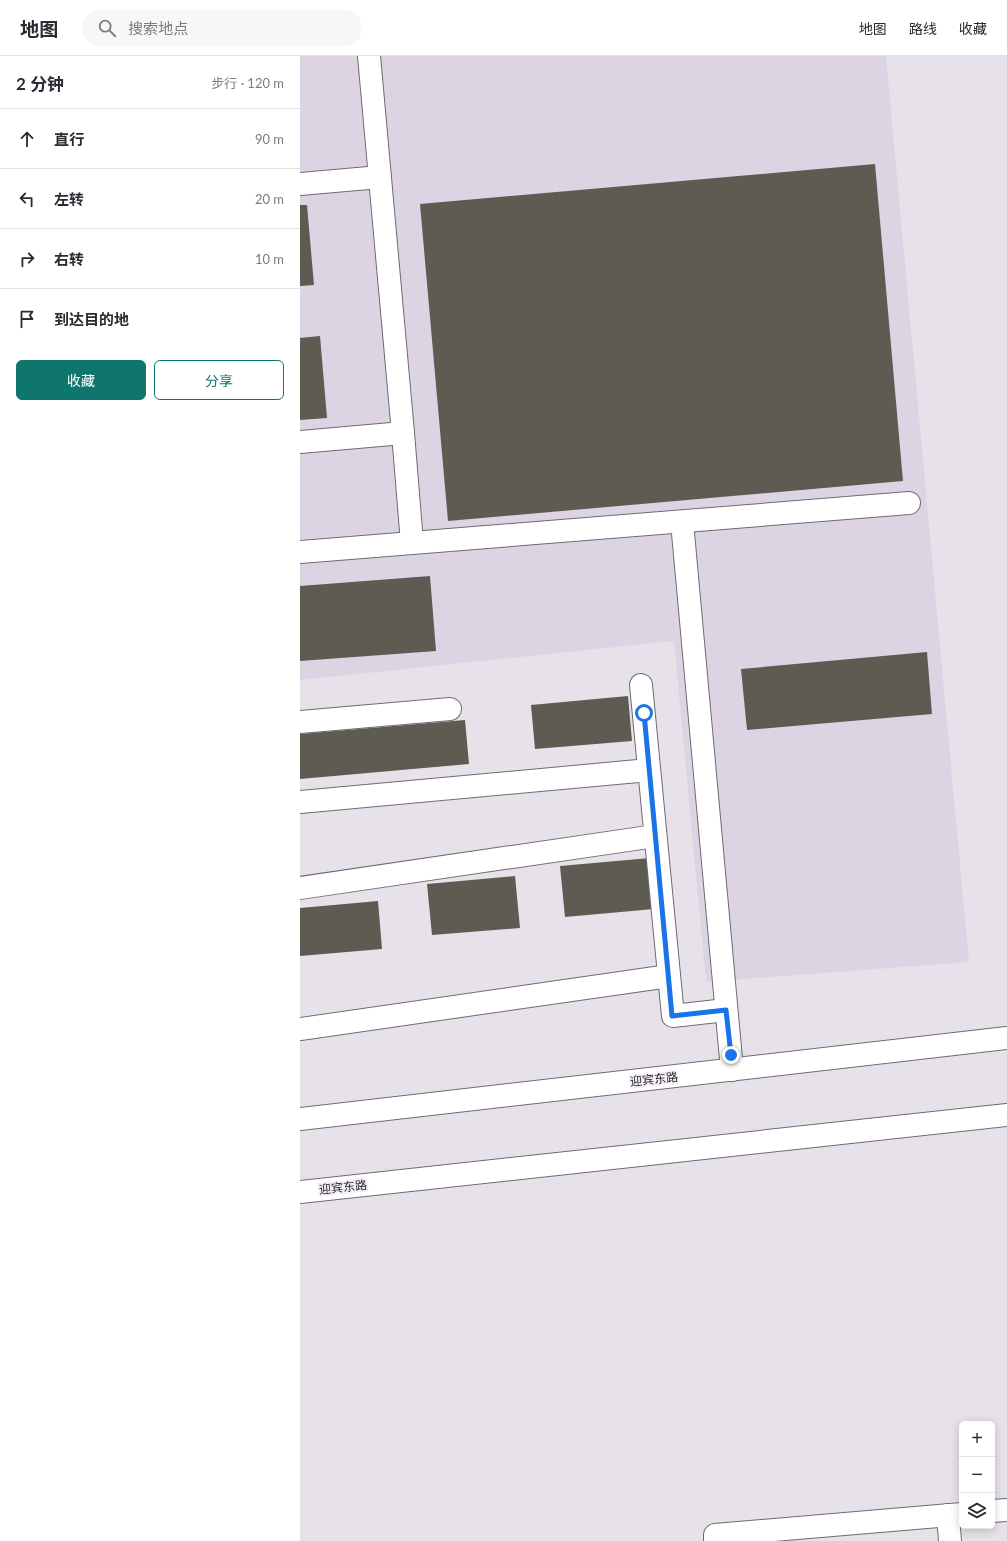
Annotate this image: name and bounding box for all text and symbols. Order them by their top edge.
search box [82,10,362,46]
text: 地图 [20,17,58,40]
icon: search [96,17,118,39]
text: 搜索地点 [128,19,188,37]
text: 地图 [859,20,887,37]
text: 路线 [909,20,937,37]
text: 收藏 [959,20,987,37]
text: 2 分钟 [16,73,64,94]
text: 步行 · 120 m [211,75,284,91]
icon: ahead [16,128,38,150]
text: 直行 [54,130,84,148]
text: 90 m [255,131,284,147]
icon: left [16,188,38,210]
text: 左转 [54,190,84,208]
text: 20 m [255,191,284,207]
icon: right [16,248,38,270]
text: 右转 [54,250,84,268]
text: 10 m [255,251,284,267]
icon: arrive [16,308,38,330]
text: 到达目的地 [54,310,129,328]
button: 收藏 [16,360,146,400]
button: 分享 [154,360,284,400]
route start [635,704,653,722]
route end [722,1046,740,1064]
street label: 迎宾东路 [629,1069,679,1089]
street label: 迎宾东路 [318,1177,368,1197]
map controls [959,1421,995,1529]
button: + [959,1421,995,1457]
button: − [959,1457,995,1493]
button: layers [959,1493,995,1529]

